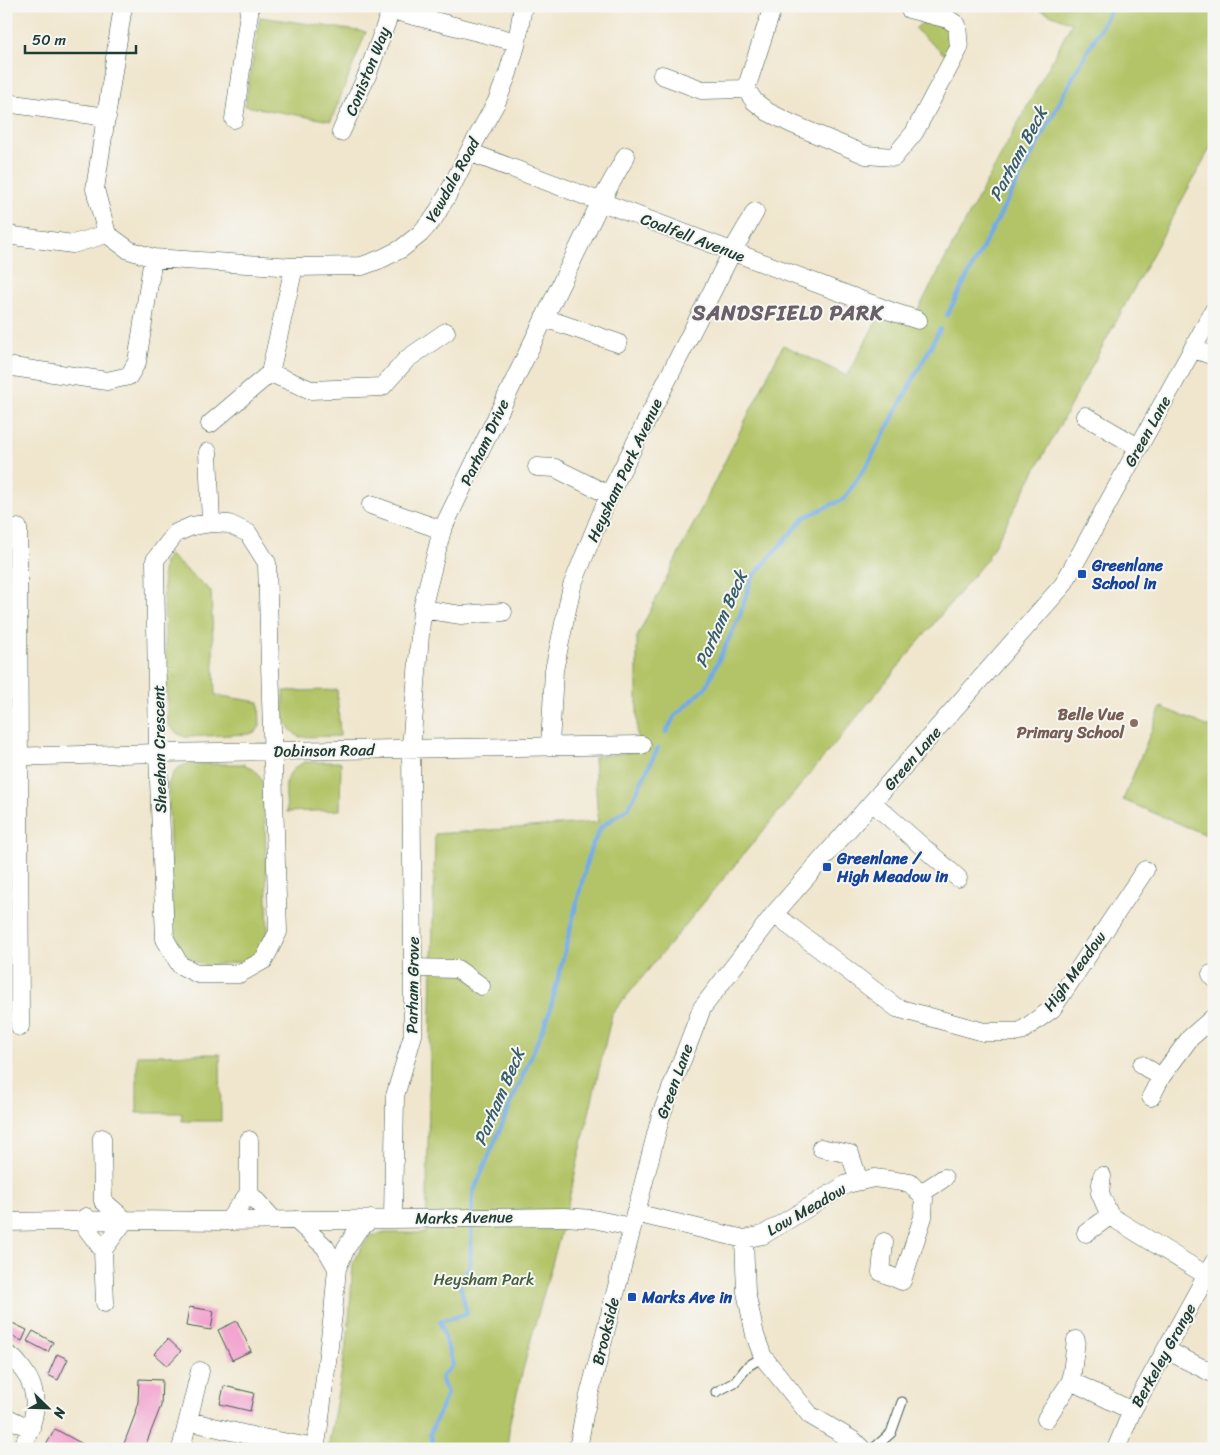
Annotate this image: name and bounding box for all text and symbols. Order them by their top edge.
street label: Coniston Way [336,21,399,120]
scale bar [25,22,136,54]
text: 50 m [32,27,67,53]
water label: Parham Beck [980,99,1057,207]
street label: Yewdale Road [417,131,489,228]
street label: Coalfell Avenue [636,204,750,271]
district label: SANDSFIELD PARK [691,294,885,332]
street label: Green Lane [1116,390,1179,472]
street label: Heysham Park Avenue [578,393,671,547]
street label: Parham Drive [452,394,517,491]
place label: Greenlane School in [1091,551,1164,598]
water label: Parham Beck [685,563,758,673]
marker: Greenlane School in [1076,568,1088,580]
street label: Sheehan Crescent [144,685,175,813]
place label: Belle Vue Primary School [1017,700,1125,747]
marker: Belle Vue Primary School [1128,717,1140,729]
street label: Green Lane [876,719,949,797]
street label: Dobinson Road [273,735,376,766]
place label: Greenlane / High Meadow in [836,844,948,891]
marker: Greenlane / High Meadow in [821,861,833,873]
street label: High Meadow [1035,924,1114,1018]
street label: Parham Grove [397,936,428,1034]
street label: Green Lane [647,1040,701,1123]
water label: Parham Beck [464,1041,535,1151]
street label: Low Meadow [761,1175,852,1244]
street label: Marks Avenue [415,1202,514,1233]
park label: Heysham Park [434,1265,534,1294]
place label: Marks Ave in [641,1283,733,1312]
marker: Marks Ave in [626,1291,638,1303]
street label: Brookside [583,1294,628,1368]
street label: Berkeley Grange [1123,1298,1204,1413]
north arrow [22,1382,72,1432]
text: N [46,1403,73,1423]

